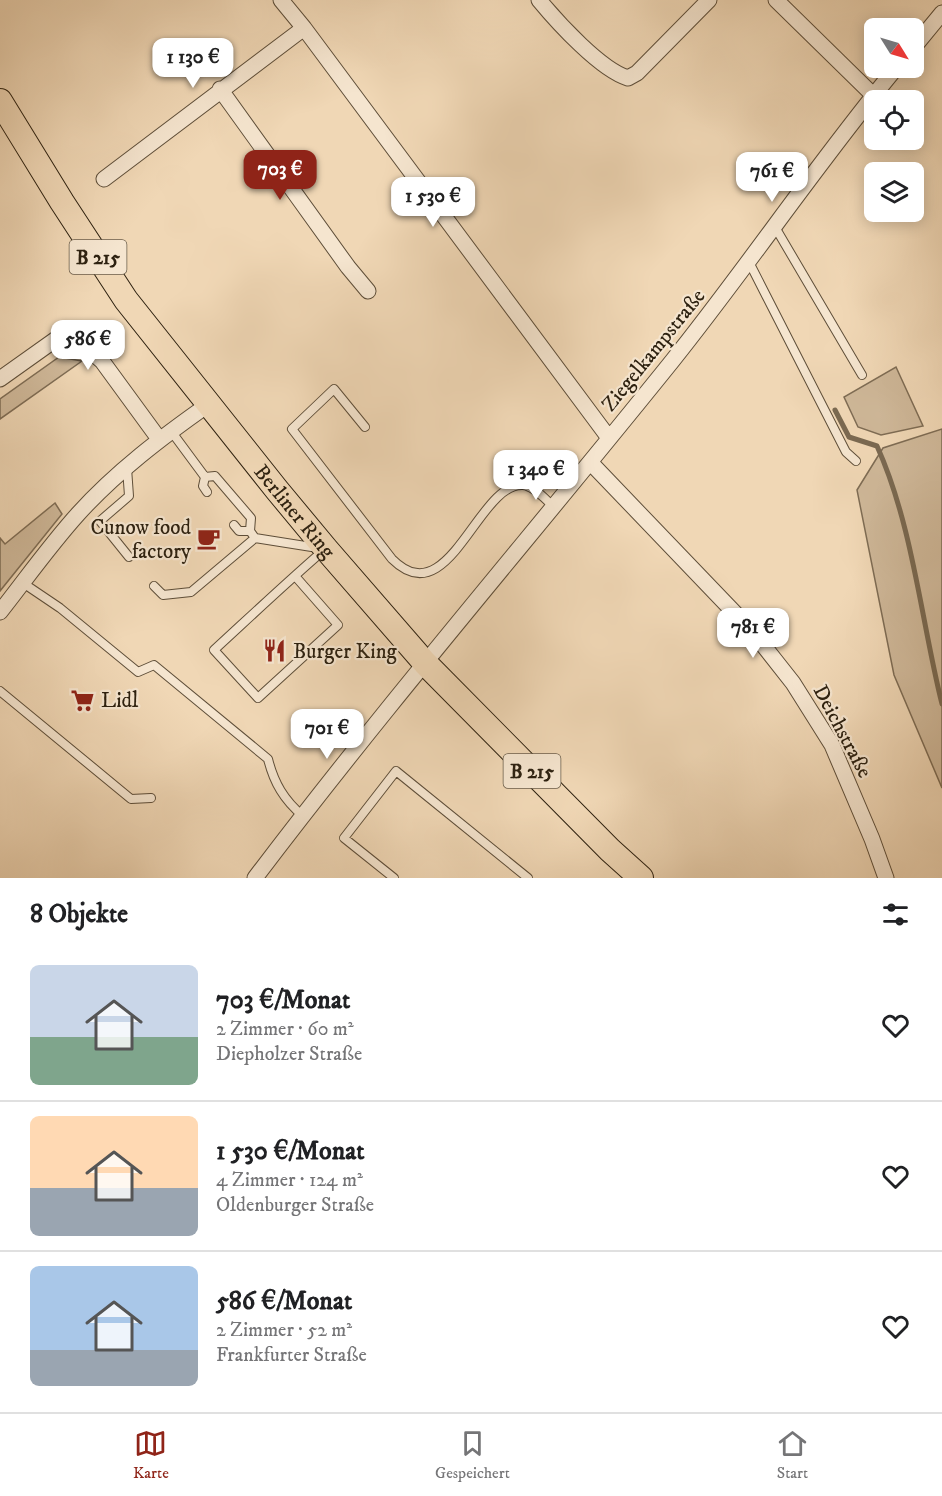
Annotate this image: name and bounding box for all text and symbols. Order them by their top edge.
north arrow [864,18,924,78]
map controls [864,18,924,222]
pin: 1 130 € [138,38,248,89]
text: 1 130 € [166,45,220,70]
button: locate [864,90,924,150]
pin: 703 € [238,150,322,201]
pin: 761 € [730,152,814,203]
text: 703 € [258,157,302,182]
text: 761 € [750,159,794,184]
button: layers [864,162,924,222]
pin: 1 530 € [378,177,488,228]
text: 1 530 € [405,184,461,209]
road number: B 215 [70,240,126,274]
street label: Ziegelkampstraße [596,284,711,417]
pin: 586 € [46,320,130,371]
text: 586 € [65,327,111,352]
pin: 1 340 € [481,450,591,501]
text: 1 340 € [507,457,565,482]
street label: Berliner Ring [248,460,341,565]
place label: Cunow food factory [90,515,192,565]
cafe icon: Cunow food factory [196,526,222,552]
pin: 781 € [711,608,795,659]
text: 781 € [731,615,775,640]
restaurant icon: Burger King [262,638,288,664]
place label: Burger King [293,639,398,665]
street label: Deichstraße [807,680,878,783]
supermarket icon: Lidl [70,687,96,713]
place label: Lidl [101,688,139,714]
pin: 701 € [285,709,369,760]
text: 701 € [305,716,349,741]
road number: B 215 [504,754,560,788]
text: 8 Objekte [30,898,128,931]
icon: filters [879,898,912,931]
text: 703 €/Monat [216,984,350,1017]
icon: home [78,989,150,1061]
icon: heart [879,1009,912,1042]
text: 2 Zimmer · 60 m² [216,1017,354,1042]
text: Diepholzer Straße [216,1042,362,1067]
text: 1 530 €/Monat [216,1135,365,1168]
icon: home [78,1140,150,1212]
icon: heart [879,1160,912,1193]
text: 4 Zimmer · 124 m² [216,1168,363,1193]
text: Oldenburger Straße [216,1193,374,1218]
text: 586 €/Monat [216,1285,352,1318]
icon: home [78,1290,150,1362]
icon: heart [879,1310,912,1343]
text: 2 Zimmer · 52 m² [216,1318,352,1343]
text: Frankfurter Straße [216,1343,367,1368]
tab: Karte [133,1427,169,1483]
tab: Gespeichert [435,1427,510,1483]
tab: Start [776,1427,809,1483]

